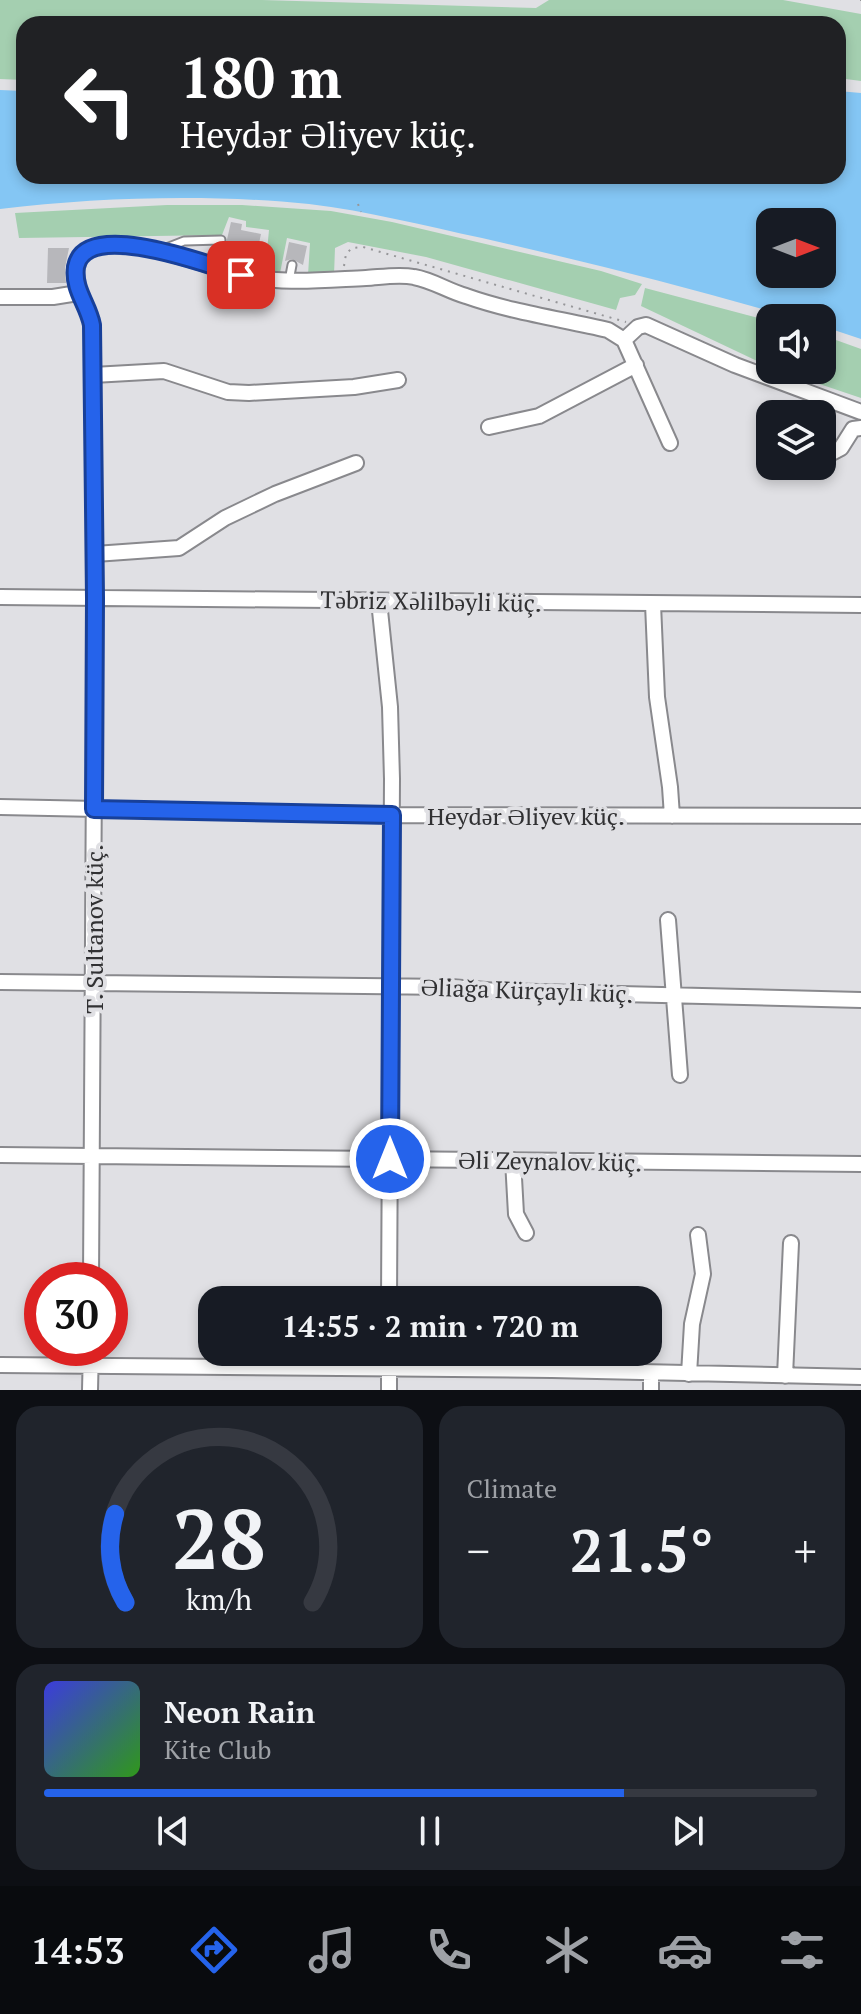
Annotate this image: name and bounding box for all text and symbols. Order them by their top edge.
text: 180 m [180,40,342,114]
icon: left [48,48,152,152]
text: Heydər Əliyev küç. [180,111,476,158]
north arrow [756,208,836,288]
map controls [756,208,836,480]
pin [207,241,275,309]
icon: arrive [219,253,263,297]
button: sound [756,304,836,384]
button: layers [756,400,836,480]
street label: Təbriz Xəlilbəyli küç. [320,583,542,619]
street label: Heydər Əliyev küç. [427,800,625,832]
street label: T. Sultanov küç. [78,844,110,1014]
street label: Əliağa Kürçaylı küç. [420,970,634,1010]
position arrow [348,1117,432,1201]
street label: Əli Zeynalov küç. [458,1143,642,1179]
speed limit sign: 30 [24,1262,128,1366]
text: 14:55 · 2 min · 720 m [282,1306,578,1346]
text: Climate [467,1471,557,1505]
text: 28 [172,1483,266,1593]
text: 21.5° [570,1510,714,1589]
text: − [467,1521,490,1580]
text: + [794,1521,817,1580]
text: km/h [186,1580,252,1618]
text: Neon Rain [164,1692,315,1732]
text: Kite Club [164,1732,271,1766]
icon: previous [151,1809,195,1853]
icon: pause [408,1809,452,1853]
icon: next [666,1809,710,1853]
icon: directions [186,1922,242,1978]
icon: music [304,1922,360,1978]
icon: phone [421,1922,477,1978]
icon: climate [539,1922,595,1978]
icon: car [657,1922,713,1978]
icon: filters [774,1922,830,1978]
text: 14:53 [31,1927,125,1974]

